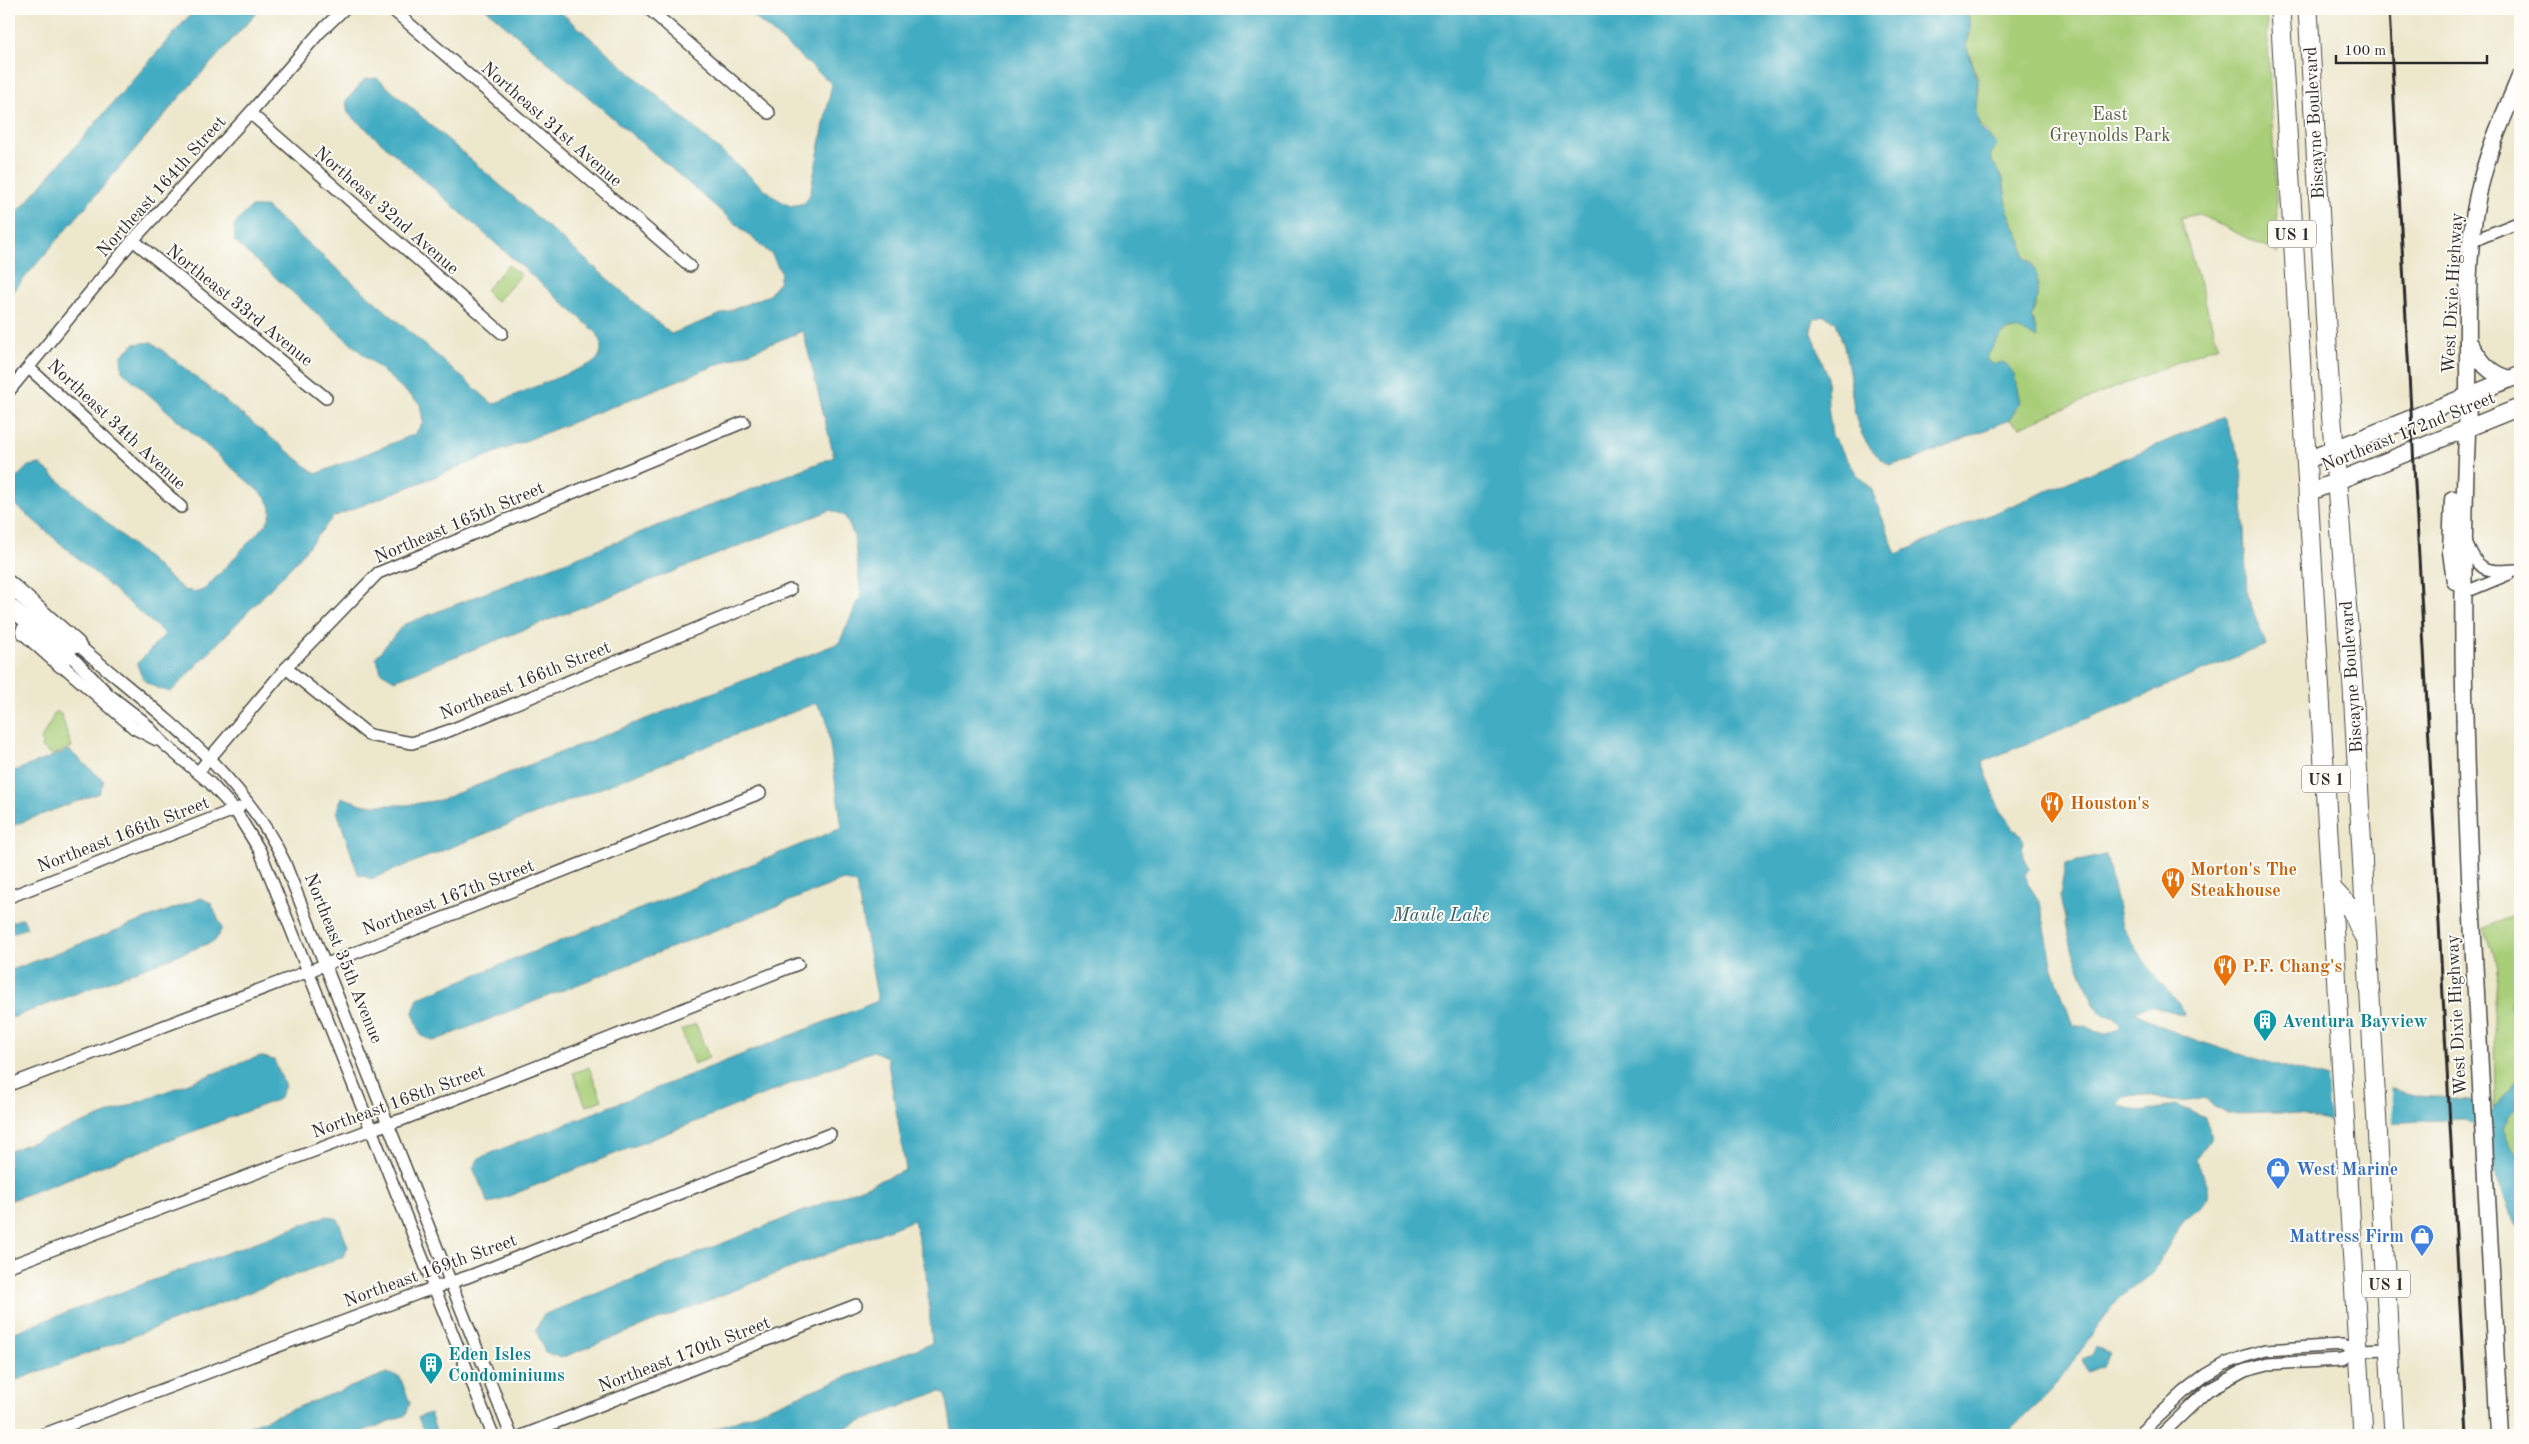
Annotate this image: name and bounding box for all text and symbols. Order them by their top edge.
scale bar [2336,32,2488,64]
text: 100 m [2344,44,2386,59]
street label: Biscayne Boulevard [2302,46,2328,200]
street label: Northeast 31st Avenue [478,59,625,191]
park label: East Greynolds Park [2050,106,2171,145]
street label: Northeast 164th Street [94,113,230,261]
street label: Northeast 32nd Avenue [311,143,462,278]
street label: West Dixie Highway [2440,212,2466,374]
road number: US 1 [2268,220,2316,248]
street label: Northeast 33rd Avenue [163,241,316,370]
street label: Northeast 34th Avenue [44,356,189,493]
street label: Northeast 172nd Street [2319,389,2498,475]
street label: Northeast 165th Street [372,479,547,567]
street label: Biscayne Boulevard [2338,600,2366,754]
street label: Northeast 166th Street [437,638,613,724]
road number: US 1 [2302,766,2350,792]
restaurant icon: Houston's [2039,790,2065,824]
street label: Northeast 166th Street [35,794,212,876]
place label: Houston's [2070,795,2149,813]
street label: Northeast 167th Street [360,857,537,939]
place label: Morton's The Steakhouse [2190,861,2297,900]
restaurant icon: Morton's The Steakhouse [2160,866,2186,900]
street label: Northeast 35th Avenue [301,871,385,1046]
water label: Maule Lake [1392,907,1490,926]
street label: West Dixie Highway [2444,933,2470,1096]
restaurant icon: P.F. Chang's [2212,953,2238,987]
place label: P.F. Chang's [2242,958,2342,976]
building icon: Aventura Bayview [2252,1008,2278,1042]
place label: Aventura Bayview [2282,1013,2428,1031]
street label: Northeast 168th Street [309,1062,487,1142]
shop icon: West Marine [2265,1156,2291,1190]
place label: West Marine [2296,1161,2398,1179]
shop icon: Mattress Firm [2409,1223,2435,1257]
place label: Mattress Firm [2289,1228,2404,1246]
street label: Northeast 169th Street [341,1231,519,1311]
road number: US 1 [2362,1270,2410,1298]
street label: Northeast 170th Street [596,1314,773,1396]
place label: Eden Isles Condominiums [448,1346,565,1385]
building icon: Eden Isles Condominiums [418,1351,444,1385]

